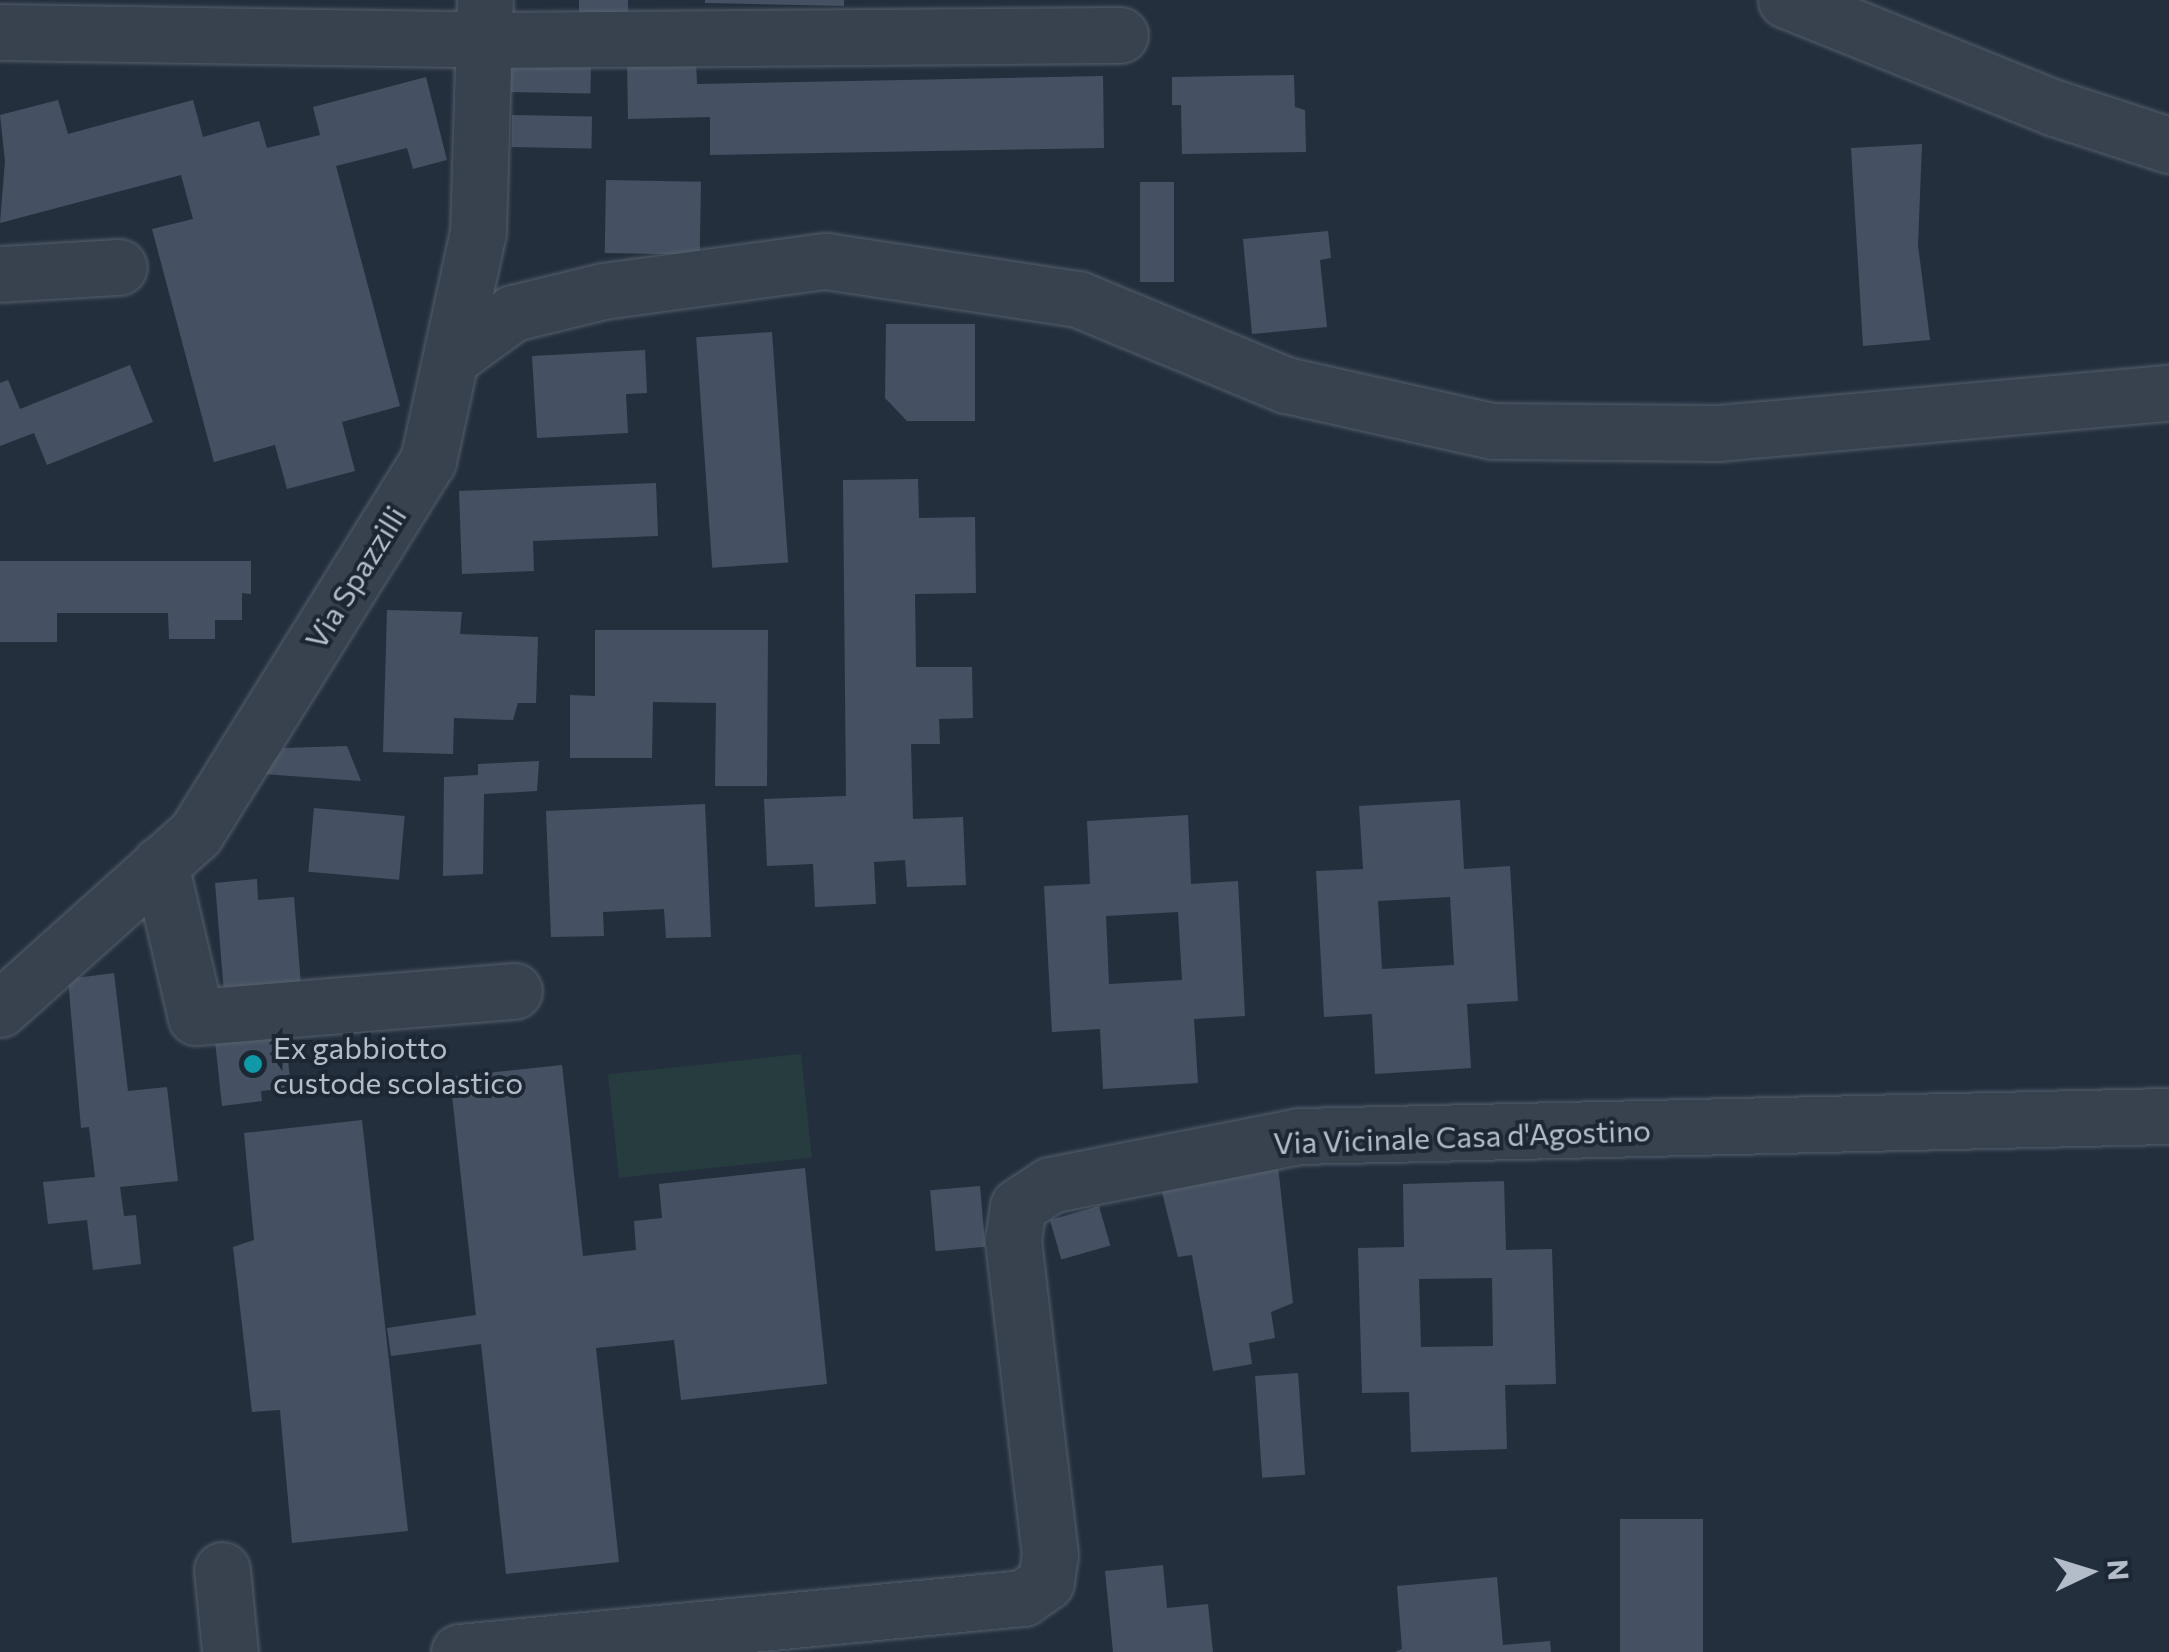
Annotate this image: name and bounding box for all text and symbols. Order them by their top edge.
street label: Via Spazzilli [297,499,413,655]
place label: Ex gabbiotto custode scolastico [273,1029,523,1100]
marker: Ex gabbiotto custode scolastico [242,1053,264,1075]
street label: Via Vicinale Casa d'Agostino [1272,1111,1652,1161]
north arrow [2039,1522,2139,1622]
text: N [2101,1558,2137,1582]

